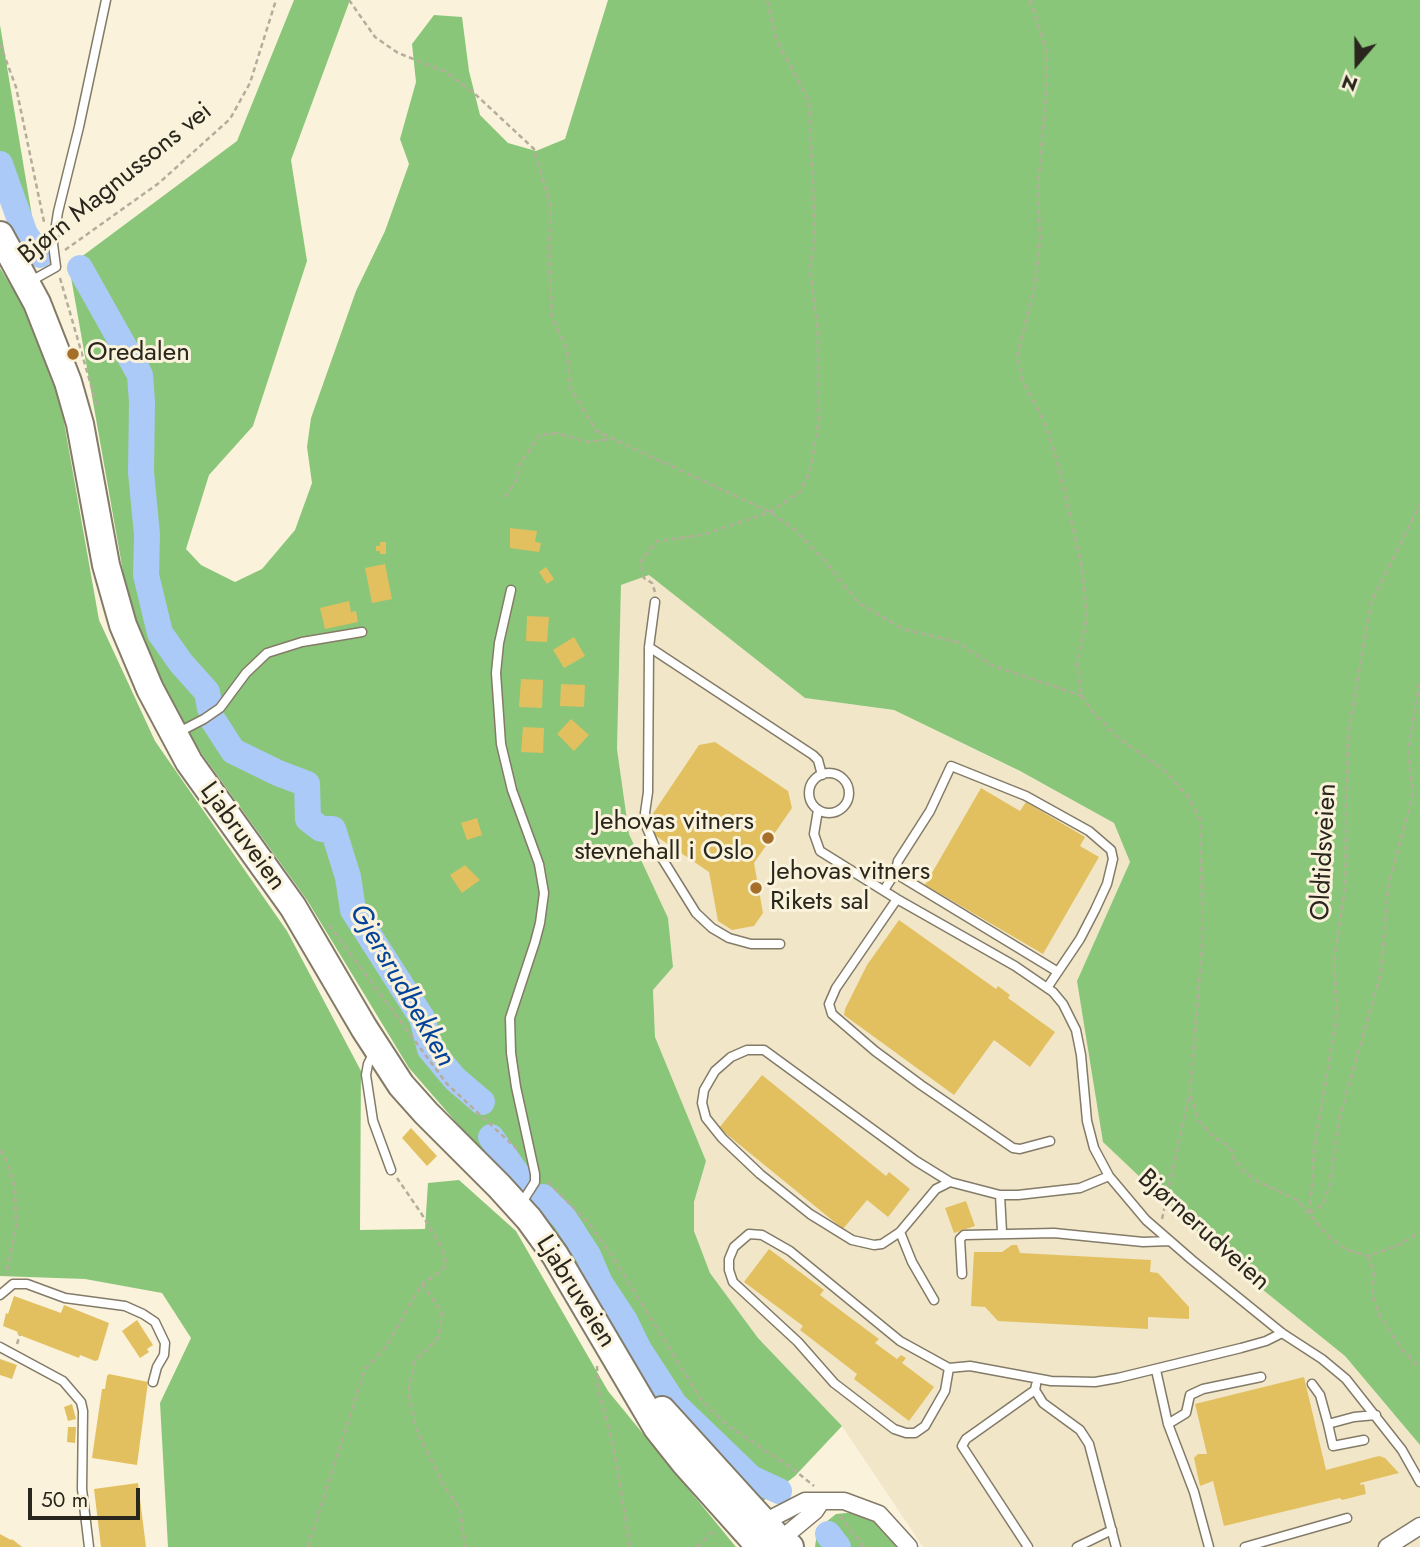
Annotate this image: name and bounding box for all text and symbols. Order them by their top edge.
north arrow [1322,28,1392,98]
text: N [1338,68,1361,98]
street label: Bjørn Magnussons vei [13,97,219,271]
place label: Oredalen [87,338,190,370]
marker: Oredalen [65,346,81,362]
street label: Ljabruveien [192,777,292,897]
street label: Oldtidsveien [1306,782,1344,922]
place label: Jehovas vitners stevnehall i Oslo [574,807,754,868]
marker: Jehovas vitners stevnehall i Oslo [760,830,776,846]
place label: Jehovas vitners Rikets sal [770,857,930,918]
marker: Jehovas vitners Rikets sal [748,880,764,896]
water label: Gjersrudbekken [341,899,461,1073]
street label: Bjørnerudveien [1131,1164,1275,1298]
street label: Ljabruveien [528,1230,622,1354]
scale bar [32,1474,144,1518]
text: 50 m [41,1485,88,1515]

